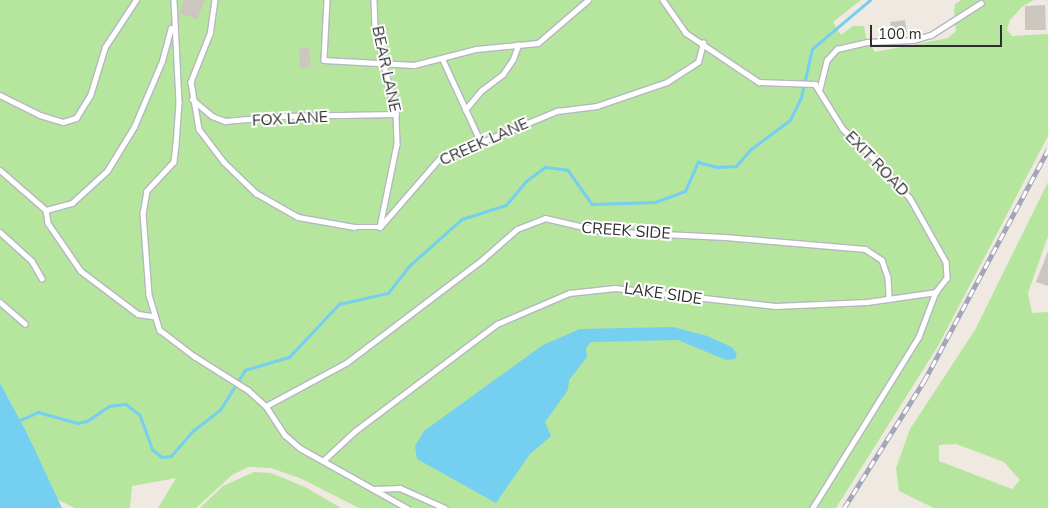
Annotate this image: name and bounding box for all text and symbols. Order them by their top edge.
scale bar [873,15,1006,47]
street label: BEAR LANE [368,24,404,114]
text: 100 m [878,24,922,44]
street label: FOX LANE [252,107,328,131]
street label: CREEK LANE [437,114,531,170]
street label: EXIT ROAD [841,127,913,201]
street label: CREEK SIDE [581,218,671,244]
street label: LAKE SIDE [623,279,703,309]

